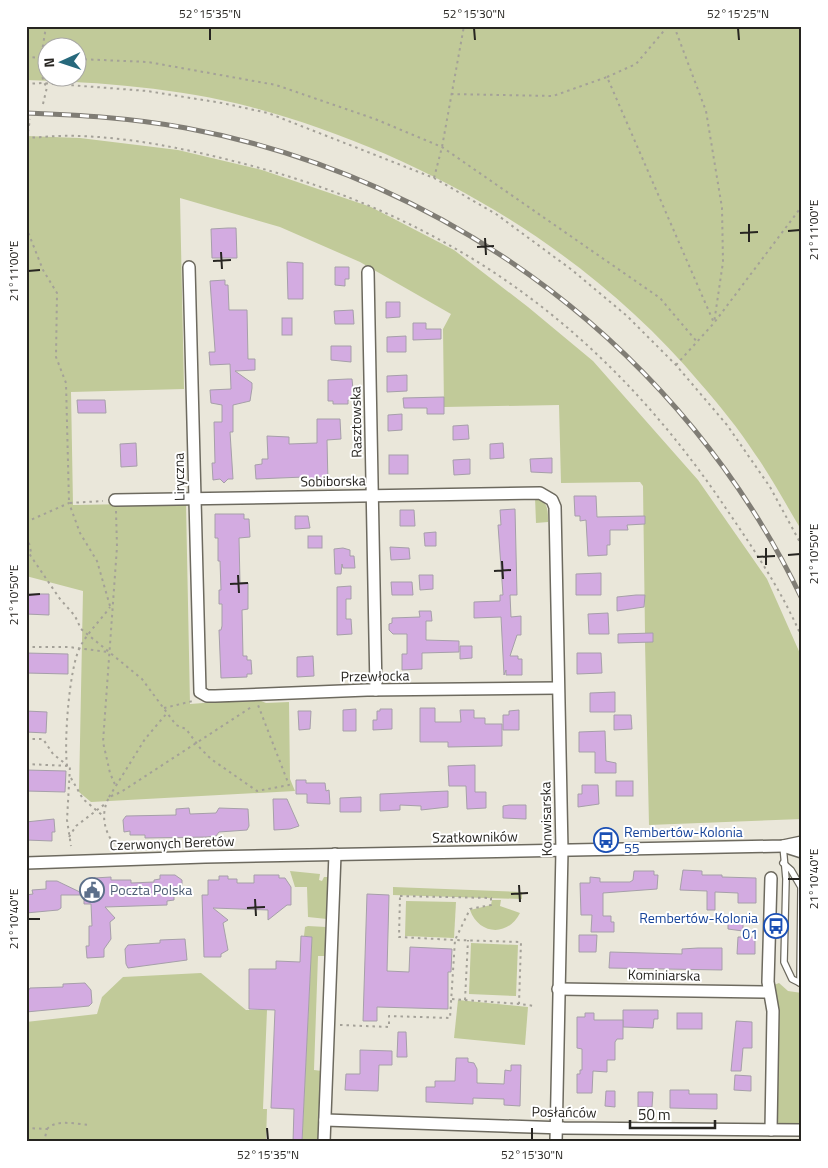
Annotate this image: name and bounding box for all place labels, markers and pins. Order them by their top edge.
place label: Rembertów-Kolonia 55 [624,821,743,858]
bus stop icon: Rembertów-Kolonia 55 [593,827,619,853]
public building icon: Poczta Polska [79,877,105,903]
place label: Poczta Polska [110,879,192,900]
place label: Rembertów-Kolonia 01 [639,907,758,944]
bus stop icon: Rembertów-Kolonia 01 [763,913,789,939]

